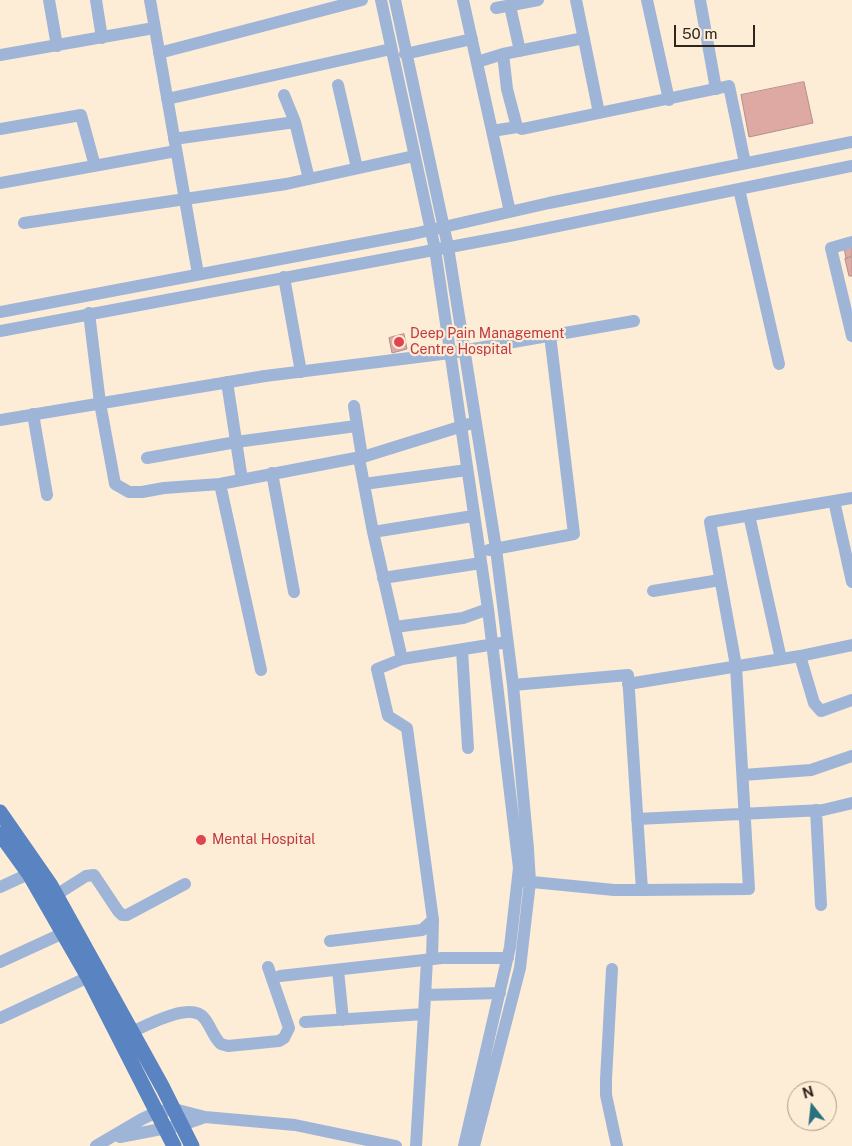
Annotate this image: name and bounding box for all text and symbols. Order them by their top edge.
scale bar [677,15,758,47]
text: 50 m [682,25,717,42]
place label: Deep Pain Management Centre Hospital [410,326,564,358]
marker: Deep Pain Management Centre Hospital [392,335,406,349]
place label: Mental Hospital [212,832,316,848]
marker: Mental Hospital [194,833,208,847]
north arrow [787,1081,837,1131]
text: N [801,1083,816,1102]

